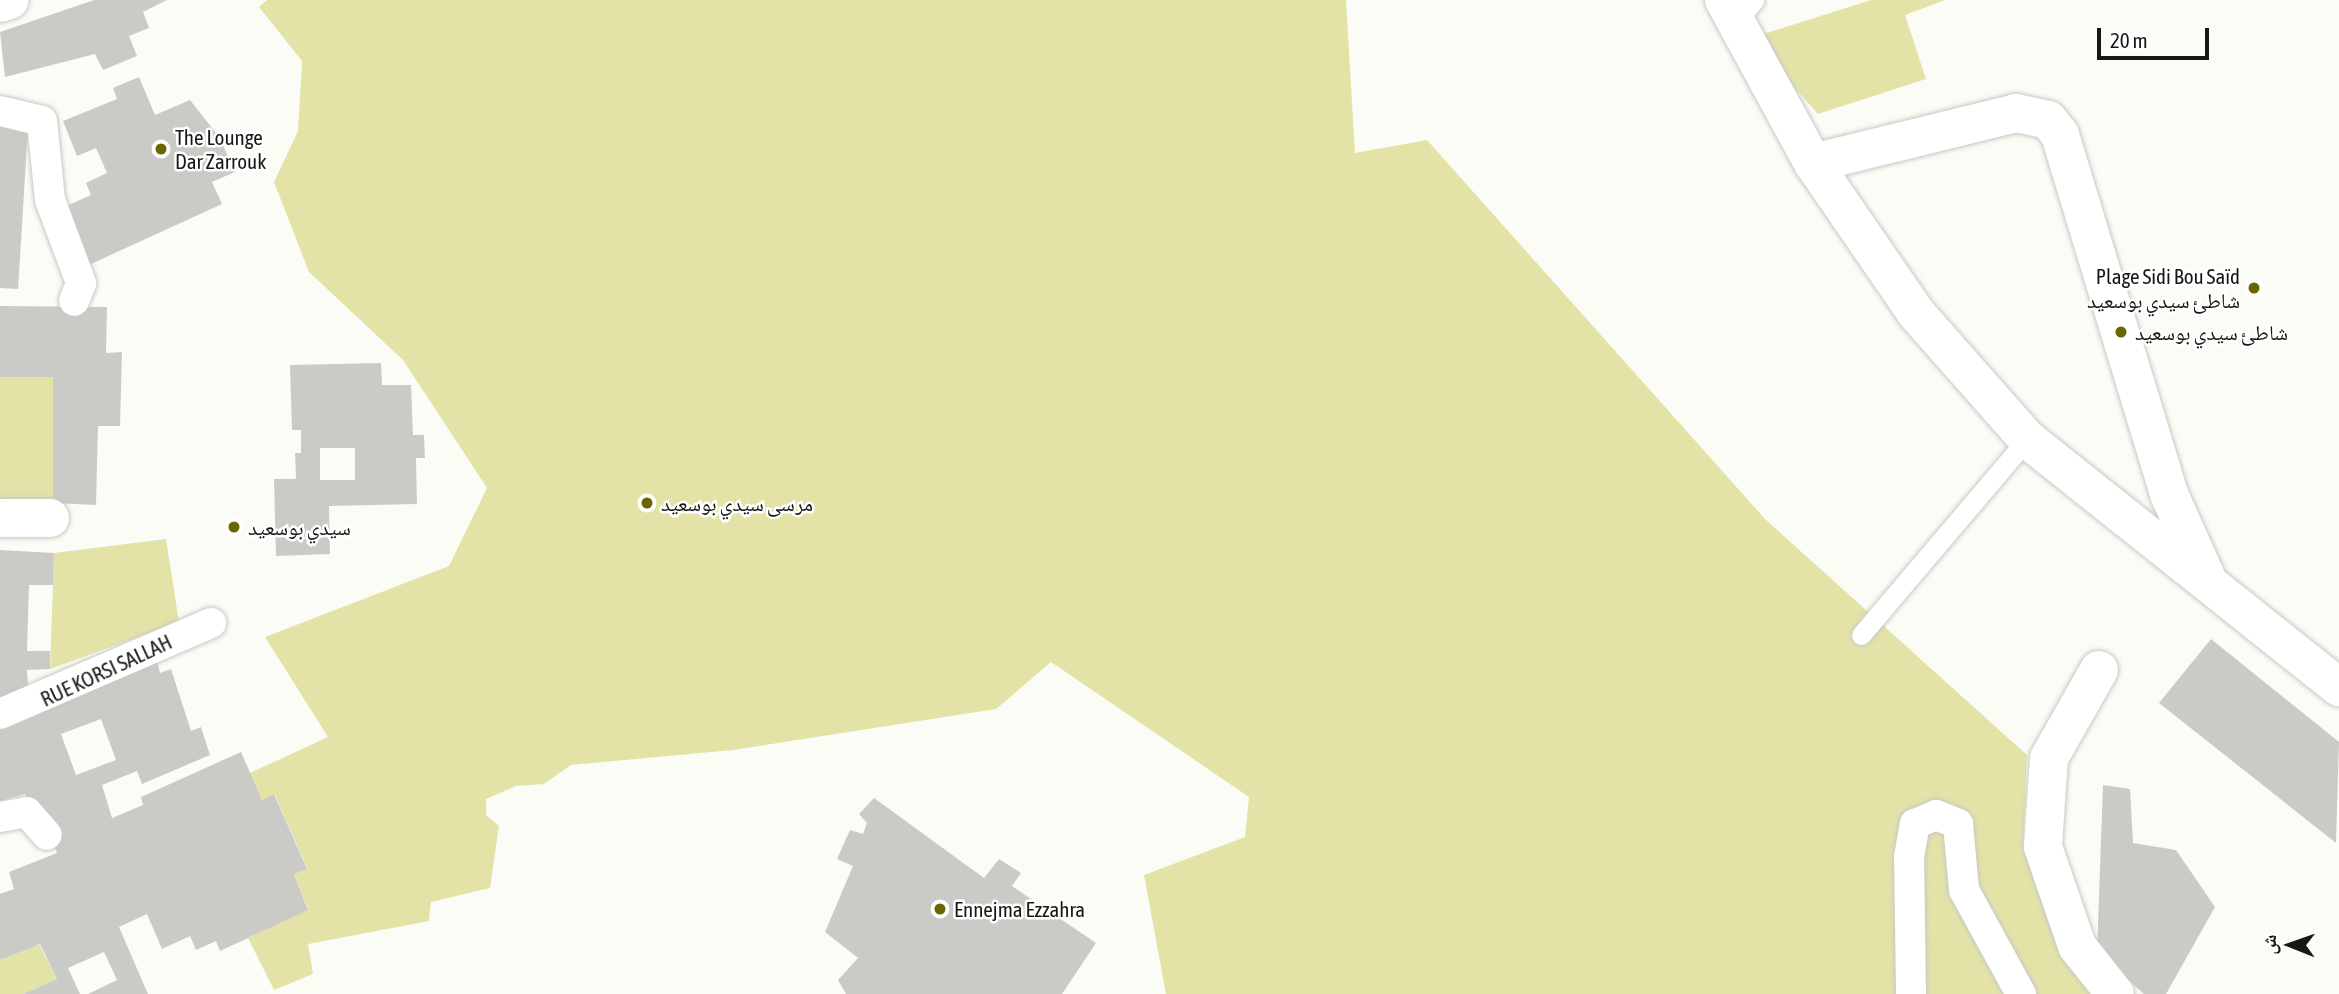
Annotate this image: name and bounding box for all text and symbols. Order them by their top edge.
scale bar [2101,14,2213,58]
text: 20 m [2110,28,2148,52]
place label: The Lounge Dar Zarrouk [175,124,266,174]
marker: The Lounge Dar Zarrouk [153,141,169,157]
place label: Plage Sidi Bou Saïd شاطئ سيدي بوسعيد [2087,263,2240,313]
marker: Plage Sidi Bou Saïd شاطئ سيدي بوسعيد [2246,280,2262,296]
place label: شاطئ سيدي بوسعيد [2135,319,2288,345]
marker: شاطئ سيدي بوسعيد [2113,324,2129,340]
place label: مرسى سيدي بوسعيد [661,490,813,516]
marker: مرسى سيدي بوسعيد [639,495,655,511]
place label: سيدي بوسعيد [248,514,351,540]
marker: سيدي بوسعيد [226,519,242,535]
street label: RUE KORSI SALLAH [36,629,176,711]
place label: Ennejma Ezzahra [954,896,1085,922]
marker: Ennejma Ezzahra [932,901,948,917]
north arrow [2255,910,2325,980]
text: ش [2258,934,2280,955]

